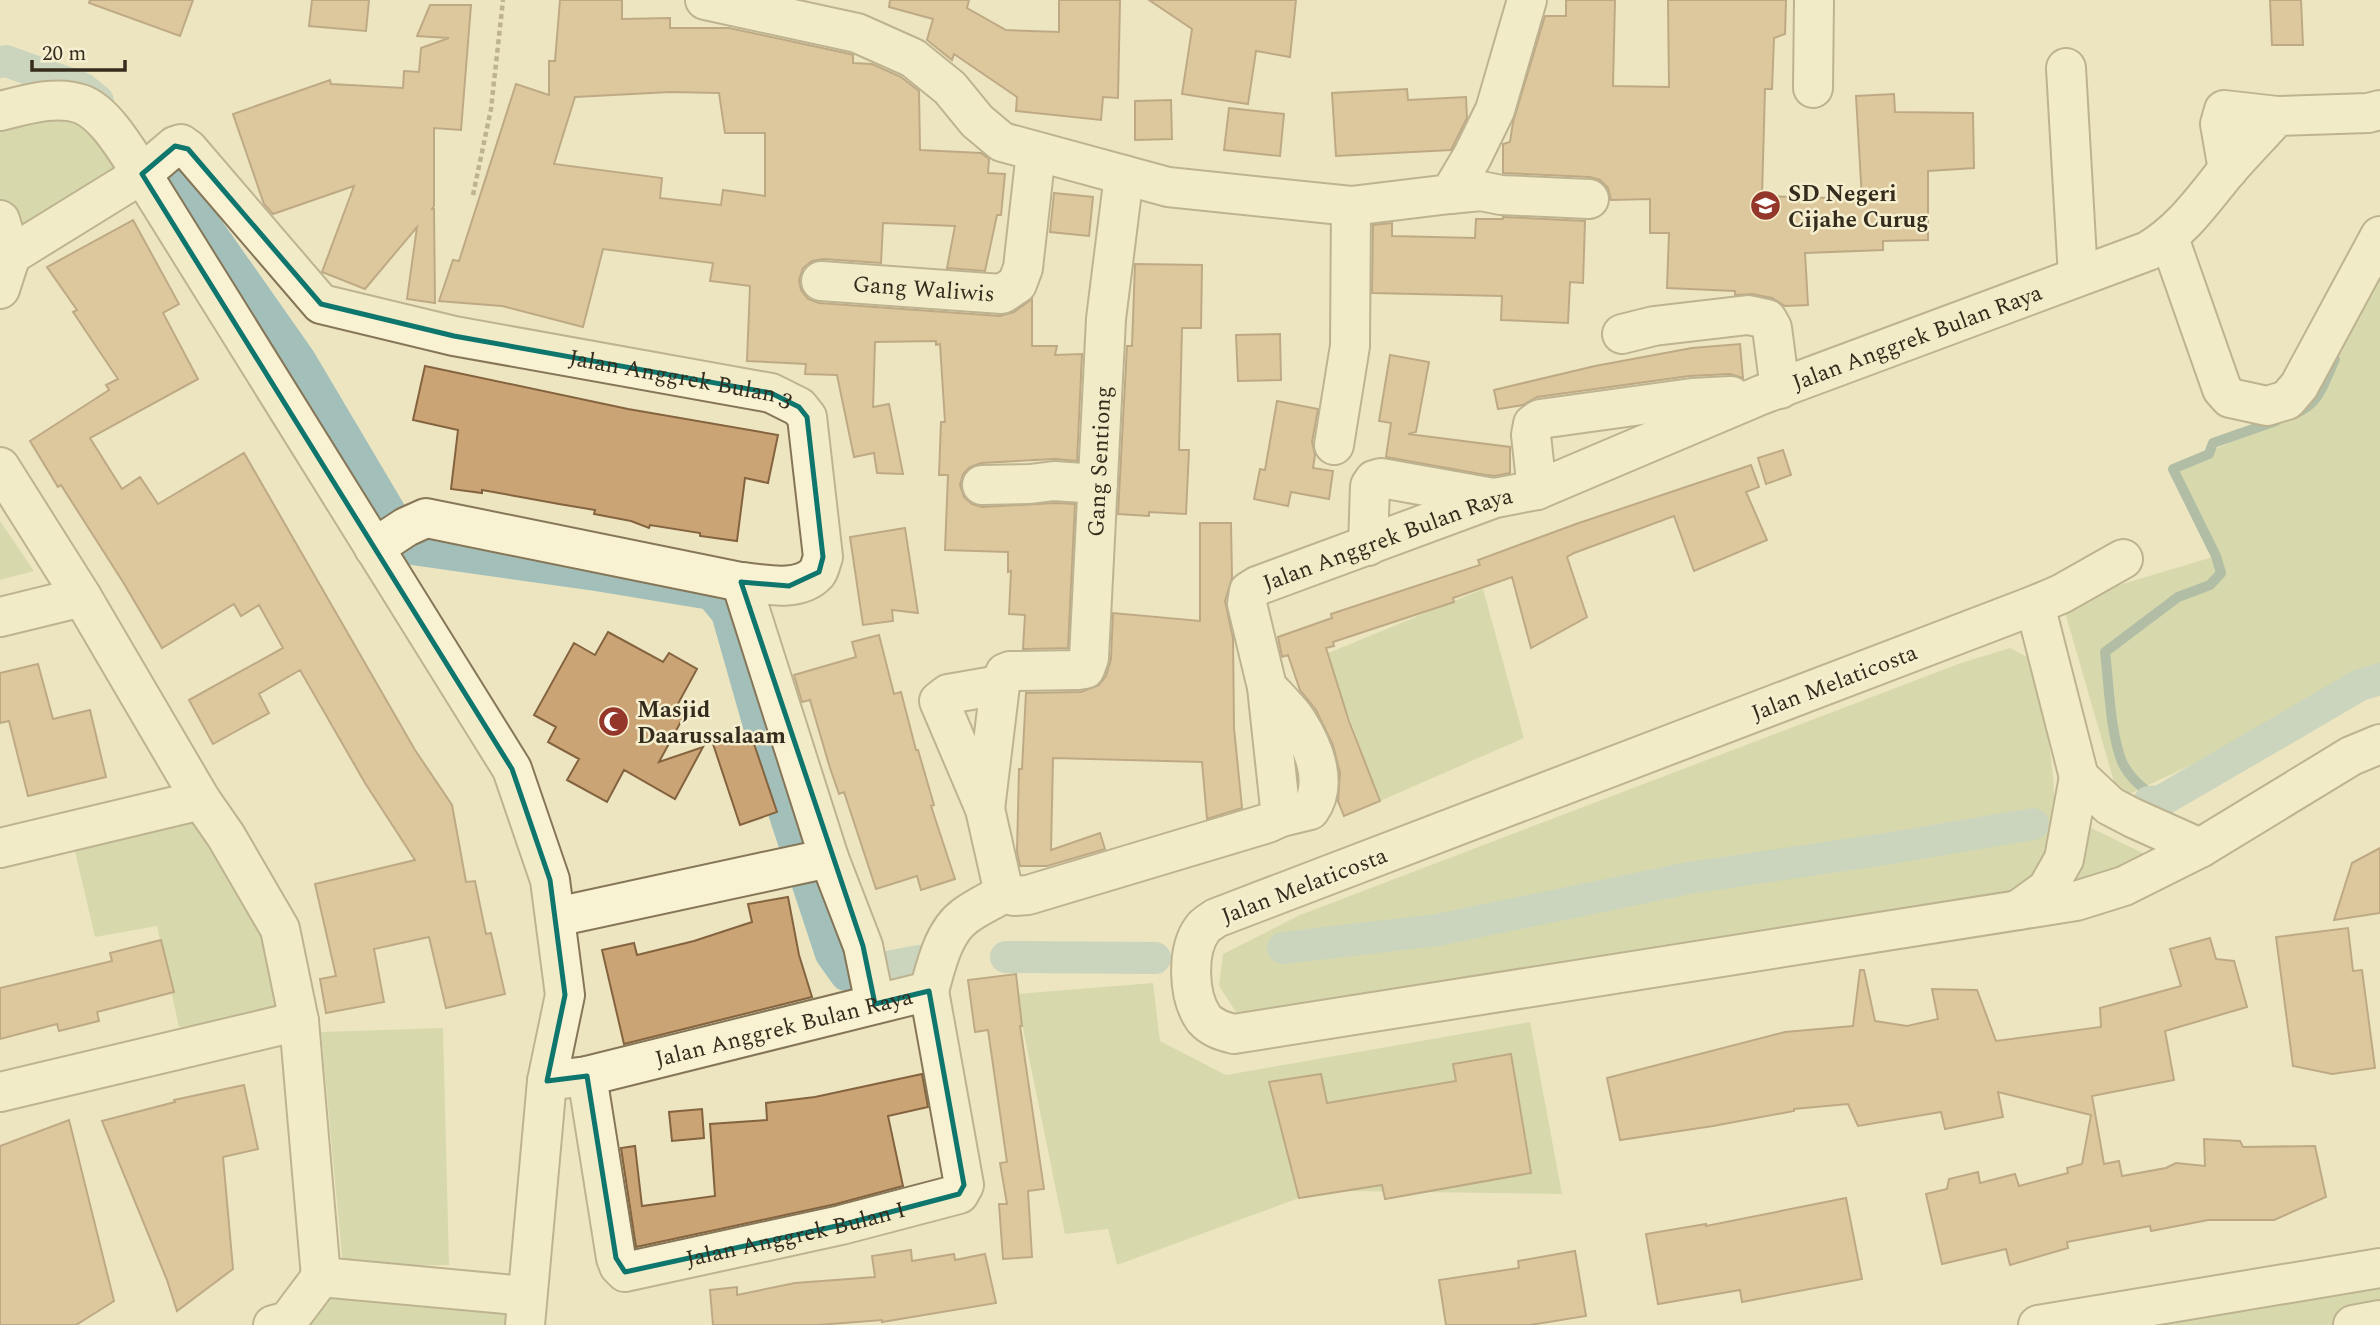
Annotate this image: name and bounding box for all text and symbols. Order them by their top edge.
scale bar [32,28,124,72]
text: 20 m [42,38,86,70]
place label: SD Negeri Cijahe Curug [1788,177,1928,238]
school or university icon: SD Negeri Cijahe Curug [1748,189,1782,223]
street label: Gang Waliwis [851,267,996,312]
street label: Jalan Anggrek Bulan Raya [1787,276,2047,401]
street label: Jalan Anggrek Bulan 3 [566,341,798,420]
street label: Gang Sentiong [1079,385,1122,538]
street label: Jalan Anggrek Bulan Raya [1258,479,1516,601]
street label: Jalan Melaticosta [1746,636,1923,731]
place label: Masjid Daarussalaam [637,693,786,754]
mosque icon: Masjid Daarussalaam [597,705,631,739]
street label: Jalan Melaticosta [1216,839,1393,934]
street label: Jalan Anggrek Bulan Raya [651,980,917,1077]
street label: Jalan Anggrek Bulan I [683,1193,910,1277]

